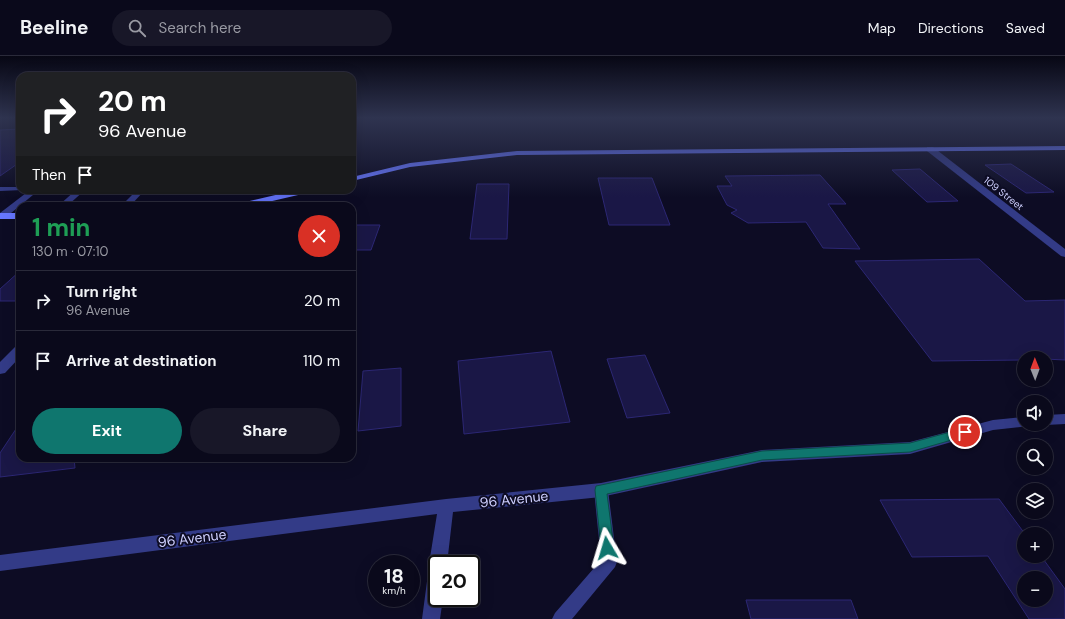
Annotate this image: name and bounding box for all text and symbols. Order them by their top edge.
search box [112,10,392,46]
text: Beeline [20,15,88,40]
icon: search [126,17,148,39]
text: Search here [158,18,241,38]
text: Map [868,19,896,37]
text: Directions [918,19,984,37]
text: Saved [1006,19,1045,37]
text: 20 m [98,83,167,120]
icon: right [32,88,84,140]
text: 96 Avenue [98,119,187,143]
icon: arrive [74,164,96,186]
text: Then [32,165,66,185]
street label: 109 Street [981,174,1026,213]
text: 1 min [32,212,90,243]
button: close [298,215,340,257]
text: 130 m · 07:10 [32,243,108,260]
text: Turn right [66,282,137,302]
icon: right [32,290,54,312]
text: 20 m [304,291,340,311]
text: 96 Avenue [66,302,130,319]
icon: arrive [32,350,54,372]
text: Arrive at destination [66,351,217,371]
text: 110 m [303,351,340,371]
north arrow [1017,351,1053,387]
map controls [1017,351,1053,607]
button: sound [1017,395,1053,431]
button: Exit [32,408,182,454]
button: Share [190,408,340,454]
pin [948,415,982,449]
icon: arrive [954,421,976,443]
button: search [1017,439,1053,475]
button: layers [1017,483,1053,519]
street label: 96 Avenue [479,486,549,512]
street label: 96 Avenue [157,525,227,551]
position arrow [586,527,628,569]
button: + [1017,527,1053,563]
speed limit sign: 20 [428,555,480,607]
text: 18 [384,563,404,589]
button: − [1017,571,1053,607]
text: km/h [382,584,406,597]

